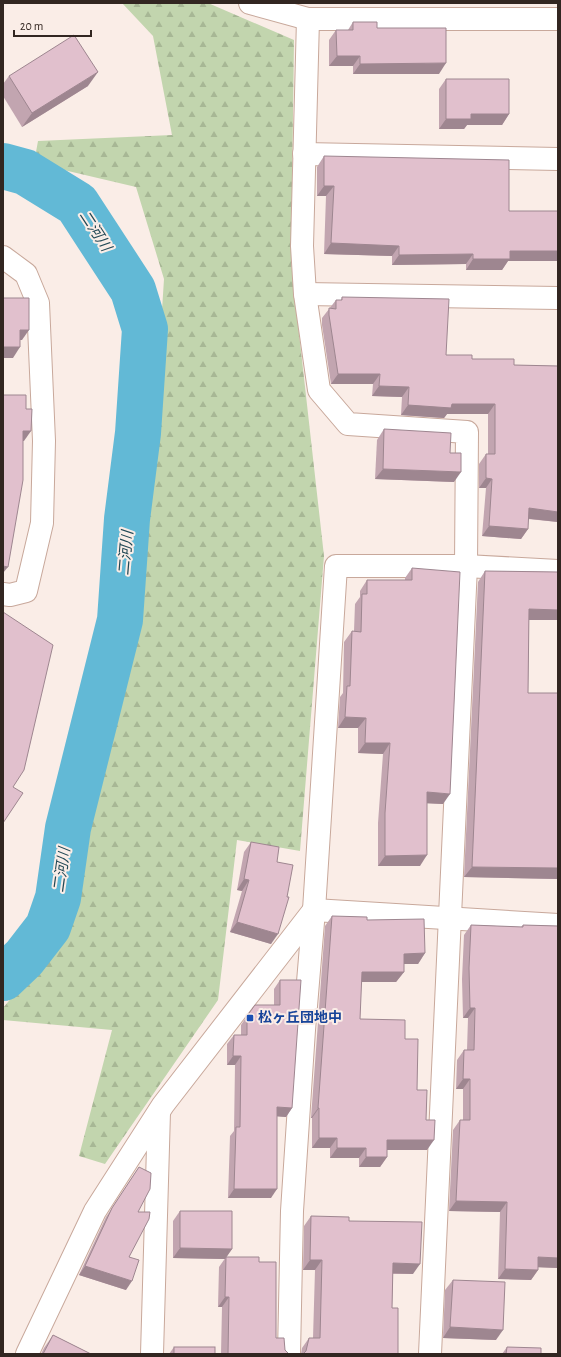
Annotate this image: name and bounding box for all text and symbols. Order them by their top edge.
scale bar [14,12,91,38]
text: 20 m [20,20,43,32]
water label: 二河川 [76,207,115,256]
water label: 二河川 [116,528,136,576]
water label: 二河川 [50,845,73,893]
place label: 松ヶ丘団地中 [258,1010,342,1025]
marker: 松ヶ丘団地中 [245,1013,255,1023]

